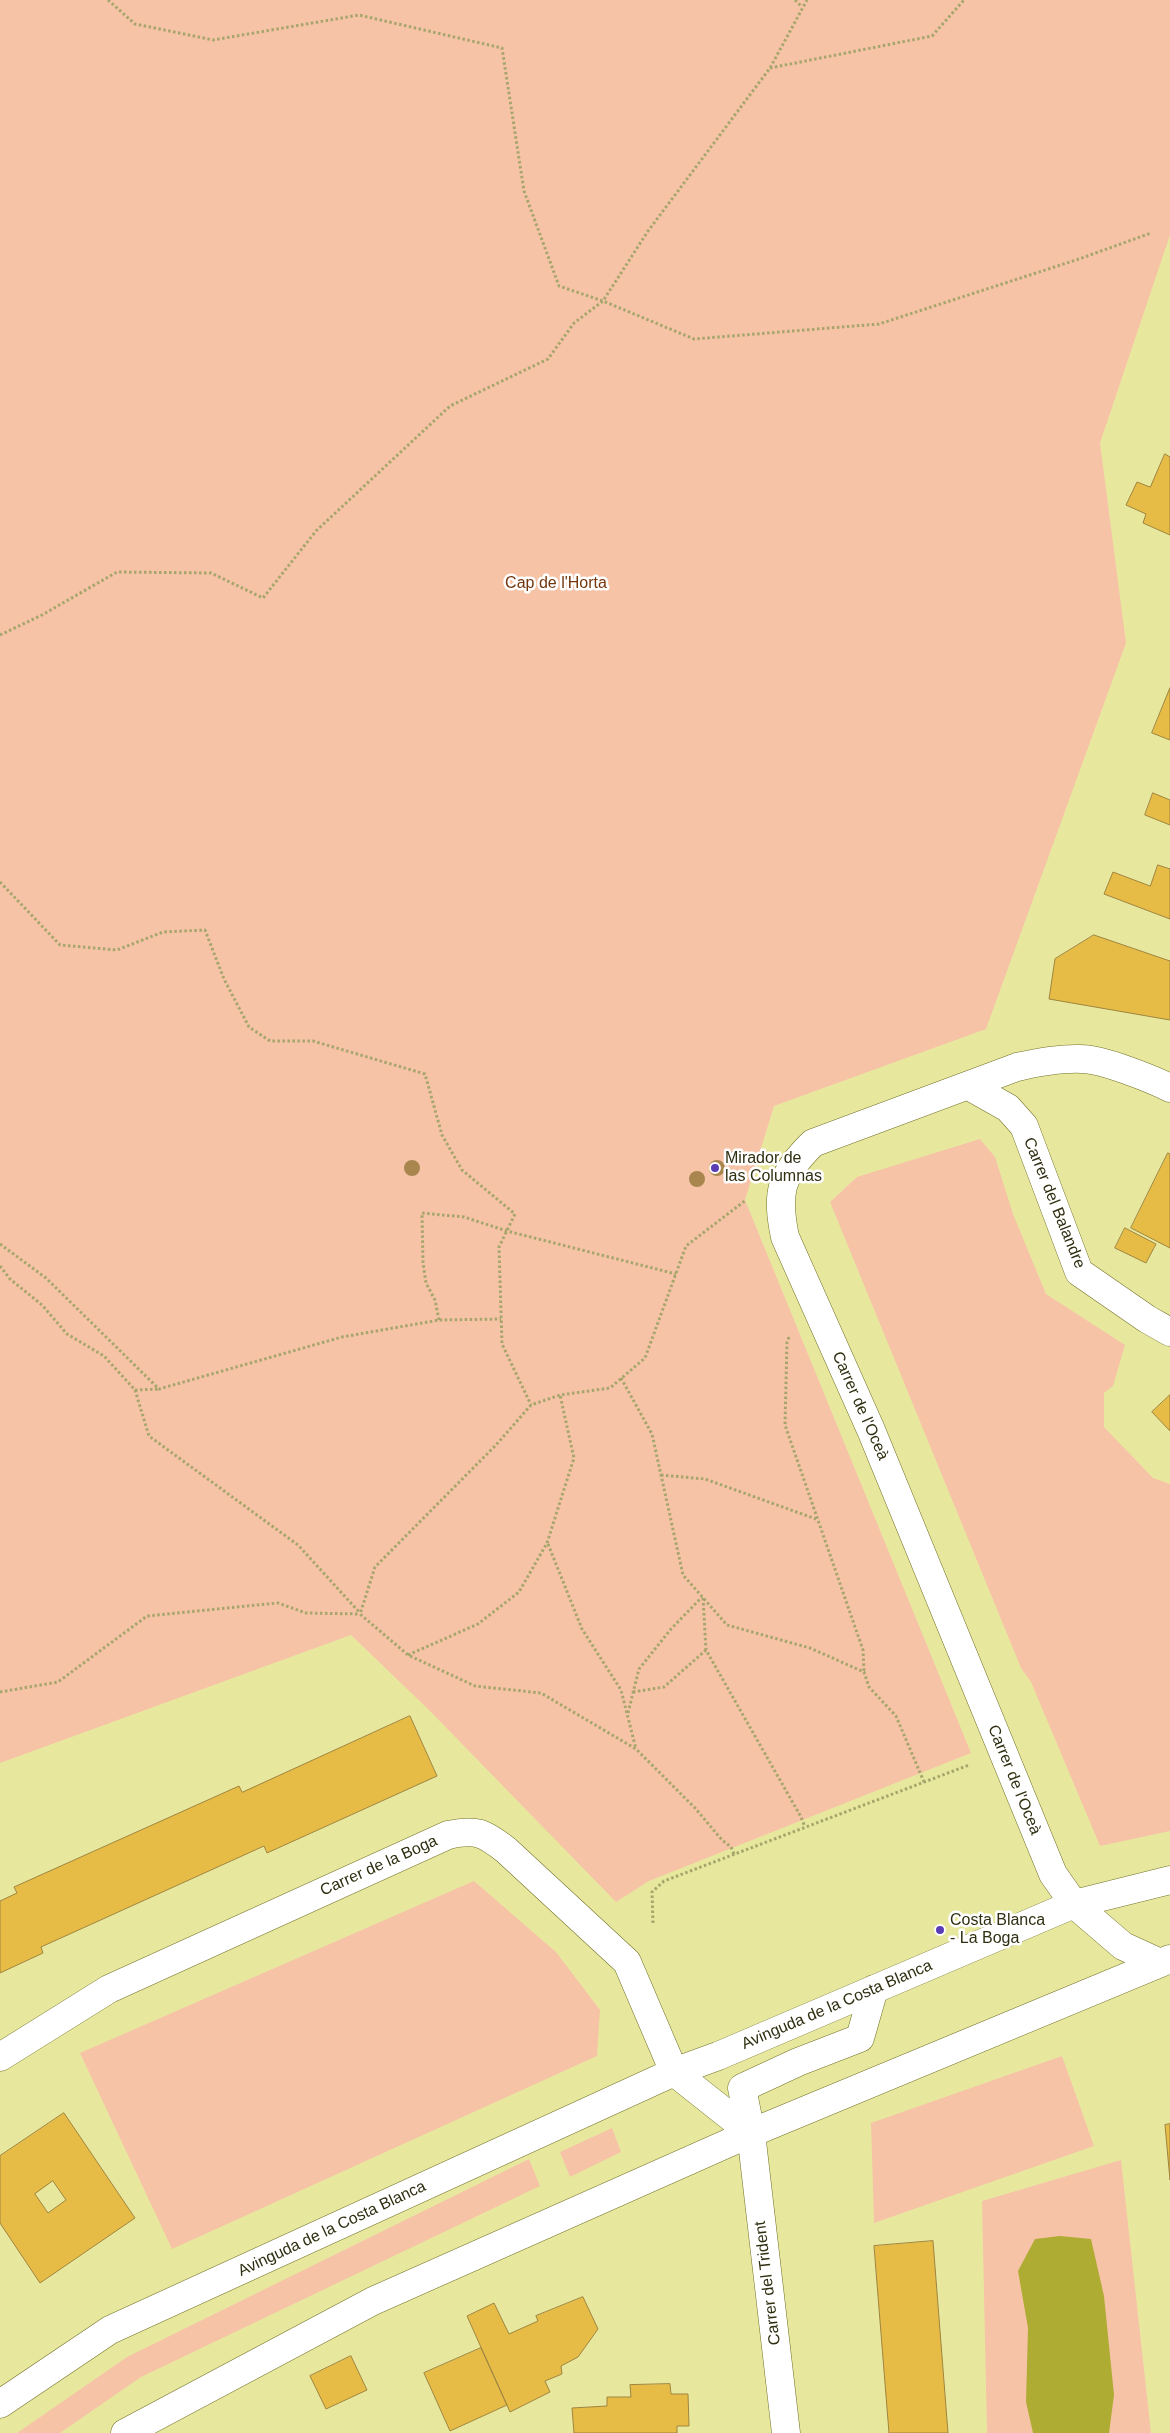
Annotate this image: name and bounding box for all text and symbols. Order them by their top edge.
park label: Cap de l'Horta [505,574,607,594]
street label: Carrer del Balandre [1019,1135,1089,1271]
place label: Mirador de las Columnas [725,1149,822,1187]
marker: Mirador de las Columnas [709,1162,721,1174]
street label: Carrer de l'Oceà [827,1349,893,1463]
street label: Carrer de l'Oceà [983,1722,1045,1838]
street label: Carrer de la Boga [317,1832,441,1900]
place label: Costa Blanca - La Boga [950,1911,1045,1949]
marker: Costa Blanca - La Boga [934,1924,946,1936]
street label: Avinguda de la Costa Blanca [739,1956,935,2054]
street label: Avinguda de la Costa Blanca [235,2177,429,2281]
street label: Carrer del Trident [751,2220,785,2346]

